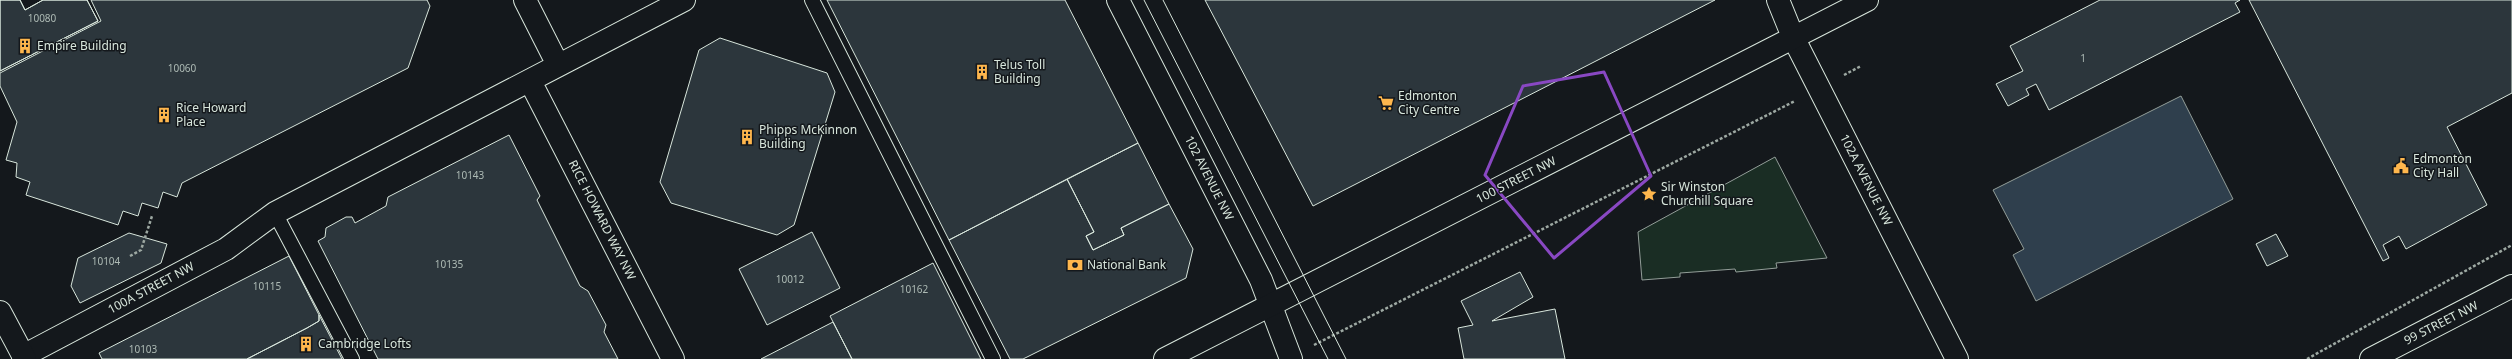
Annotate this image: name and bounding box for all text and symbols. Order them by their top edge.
house number: 10080 [28,11,57,25]
building icon: Empire Building [16,37,34,55]
place label: Empire Building [37,37,127,54]
house number: 1 [2080,51,2086,65]
place label: Telus Toll Building [994,56,1045,87]
house number: 10060 [168,61,197,75]
building icon: Telus Toll Building [973,63,991,81]
place label: Edmonton City Centre [1398,87,1460,118]
supermarket icon: Edmonton City Centre [1377,94,1395,112]
place label: Rice Howard Place [176,99,246,130]
building icon: Rice Howard Place [155,106,173,124]
place label: Phipps McKinnon Building [759,121,857,152]
building icon: Phipps McKinnon Building [738,128,756,146]
street label: 102A AVENUE NW [1836,131,1897,228]
street label: 102 AVENUE NW [1181,133,1238,223]
place label: Edmonton City Hall [2413,150,2472,181]
street label: 100 STREET NW [1473,152,1559,207]
street label: RICE HOWARD WAY NW [565,157,640,283]
public building icon: Edmonton City Hall [2392,157,2410,175]
house number: 10143 [456,168,485,182]
place label: Sir Winston Churchill Square [1661,178,1754,209]
place icon: Sir Winston Churchill Square [1640,185,1658,203]
house number: 10104 [92,254,121,268]
bank icon: National Bank [1066,256,1084,274]
place label: National Bank [1087,256,1167,273]
house number: 10135 [435,257,464,271]
street label: 100A STREET NW [105,258,197,317]
house number: 10012 [776,272,805,286]
house number: 10115 [253,279,282,293]
house number: 10162 [900,282,929,296]
street label: 99 STREET NW [2401,297,2481,349]
building icon: Cambridge Lofts [297,335,315,353]
place label: Cambridge Lofts [318,335,412,352]
house number: 10103 [129,342,158,356]

